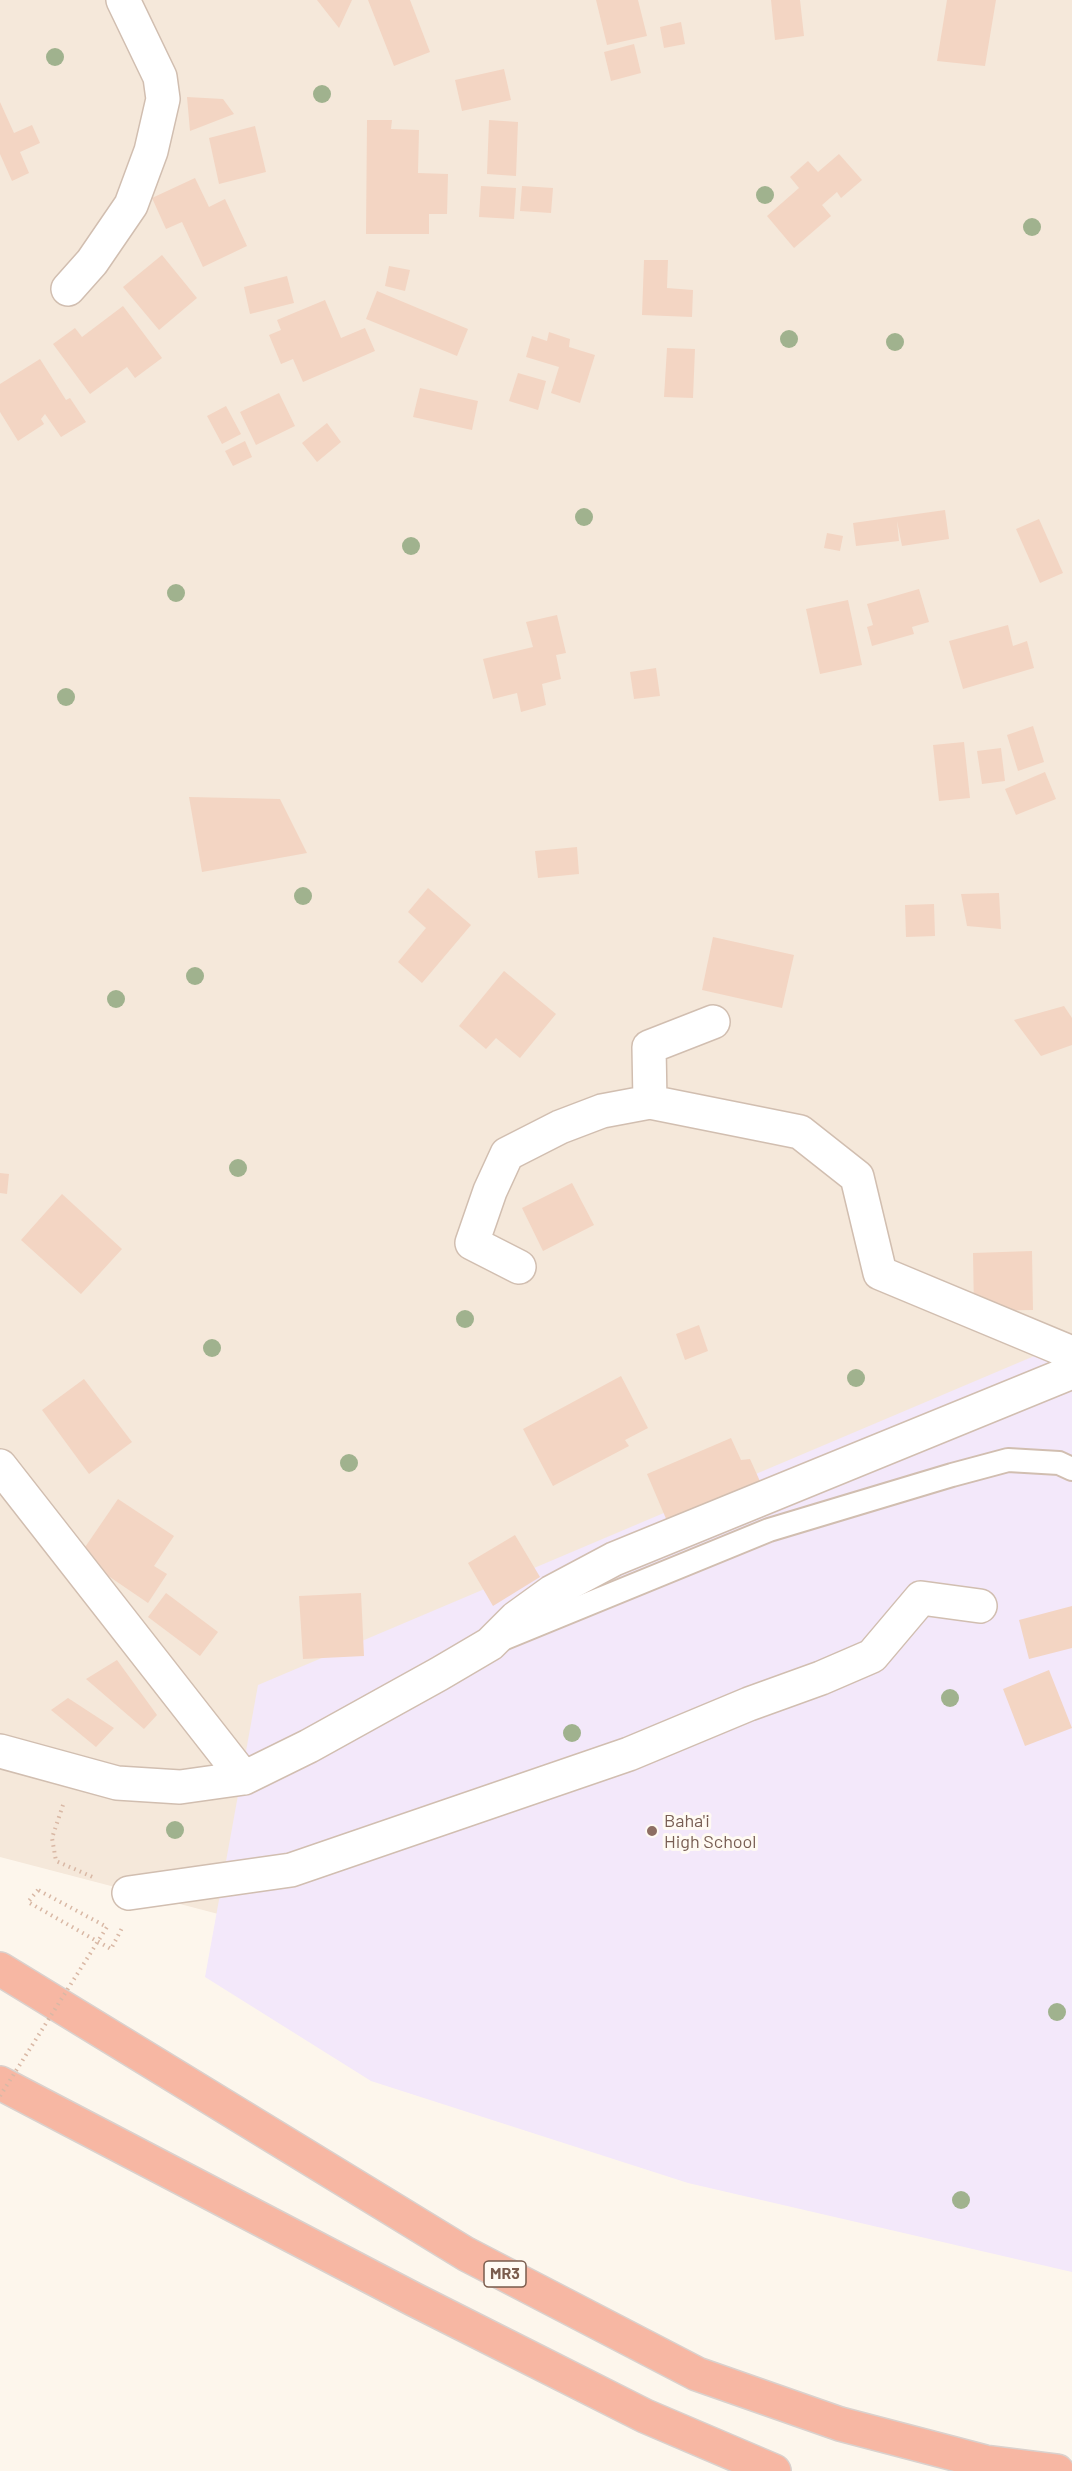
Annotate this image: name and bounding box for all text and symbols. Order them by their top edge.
place label: Baha'i High School [664,1810,757,1852]
marker: Baha'i High School [645,1824,659,1838]
road number: MR3 [484,2261,526,2287]

